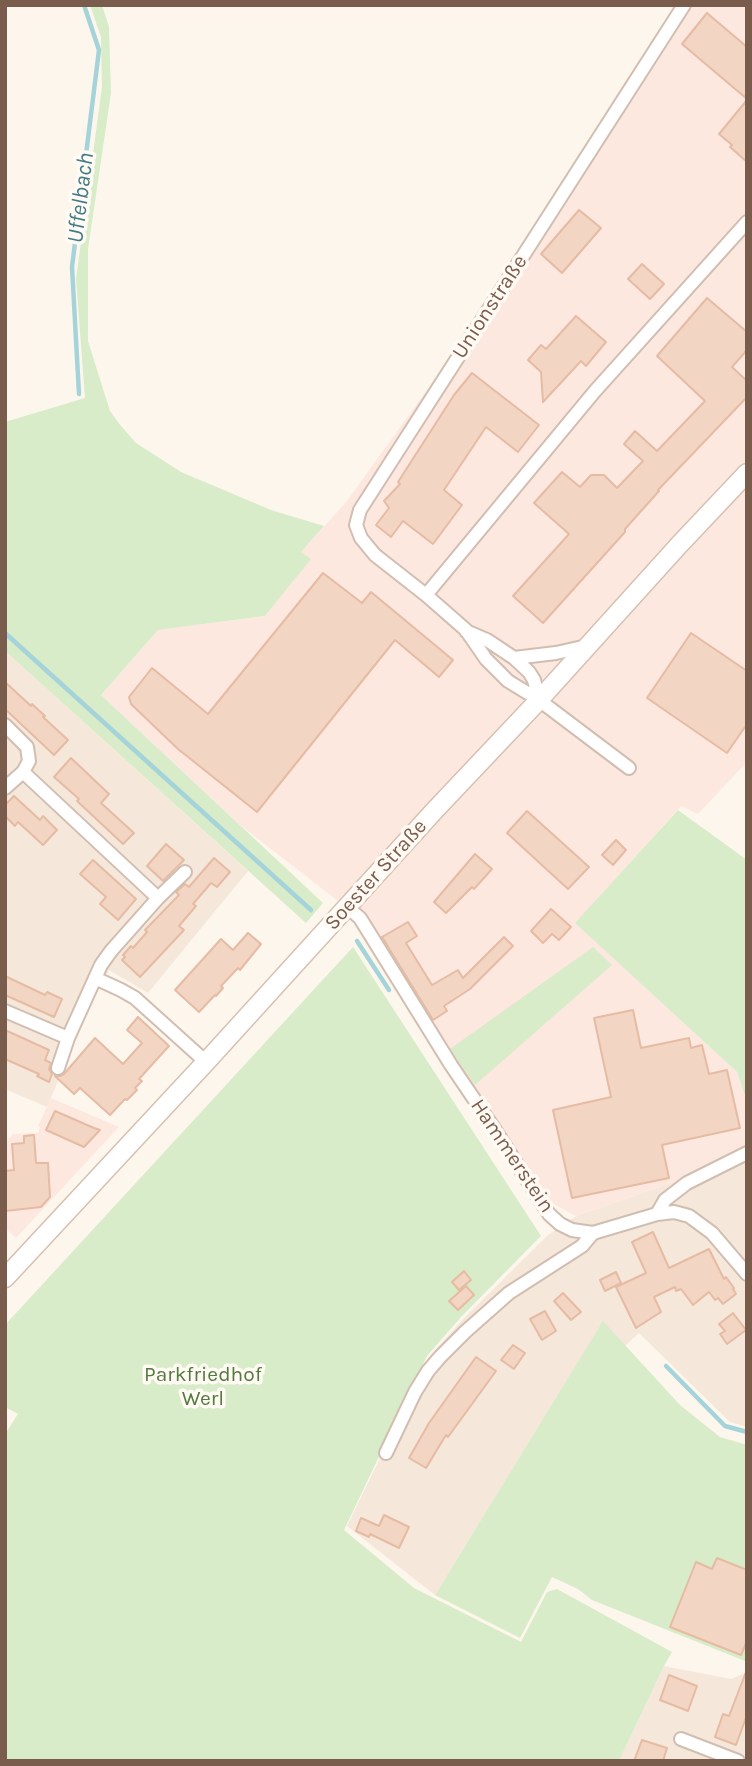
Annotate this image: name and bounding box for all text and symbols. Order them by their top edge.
water label: Uffelbach [62,151,100,245]
street label: Unionstraße [447,250,533,364]
street label: Soester Straße [320,814,432,936]
street label: Hammerstein [465,1094,559,1218]
park label: Parkfriedhof Werl [144,1362,262,1412]

